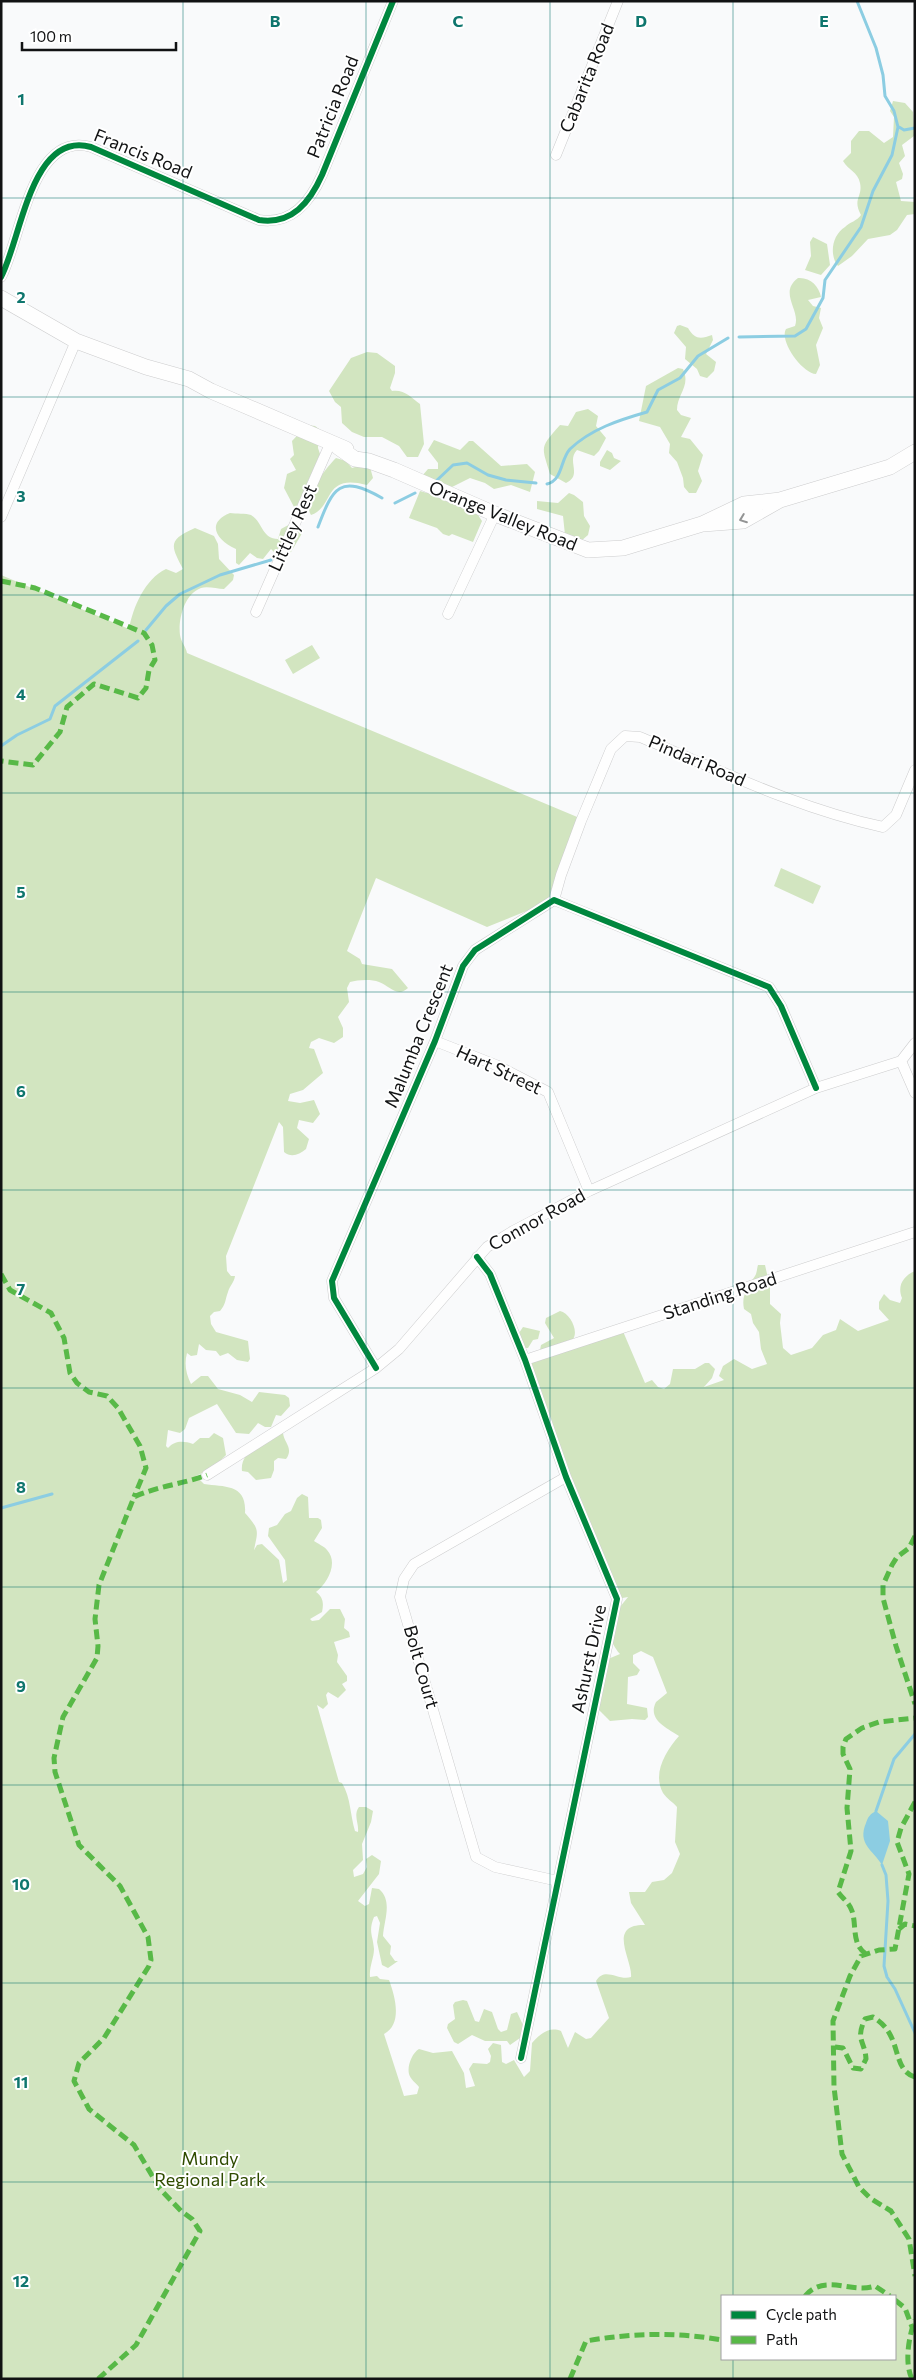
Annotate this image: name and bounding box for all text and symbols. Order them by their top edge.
text: B [270,11,281,30]
text: C [453,11,464,30]
text: D [635,11,647,30]
text: E [819,11,829,30]
scale bar [22,20,176,52]
street label: Cabarita Road [554,20,618,135]
text: 100 m [30,27,72,45]
street label: Patricia Road [302,52,363,161]
text: 1 [17,89,25,108]
street label: Francis Road [91,123,196,183]
text: 2 [16,287,26,306]
street label: Orange Valley Road [426,475,581,555]
street label: Littley Rest [263,481,321,574]
text: 3 [16,486,26,505]
one-way arrow [739,513,748,523]
text: 4 [16,684,26,703]
street label: Pindari Road [646,730,749,790]
text: 5 [16,882,26,901]
street label: Malumba Crescent [379,960,457,1111]
street label: Hart Street [453,1040,546,1098]
text: 6 [16,1081,26,1100]
street label: Connor Road [484,1184,589,1255]
street label: Standing Road [660,1266,779,1324]
text: 7 [17,1279,26,1298]
text: 8 [16,1477,26,1496]
street label: Ashurst Drive [566,1603,610,1715]
street label: Bolt Court [400,1623,444,1711]
text: 9 [16,1676,26,1695]
text: 10 [12,1874,30,1893]
text: 11 [14,2072,28,2091]
park label: Mundy Regional Park [154,2147,266,2190]
text: 12 [13,2271,29,2290]
legend [721,2295,896,2360]
text: Cycle path [766,2305,837,2323]
text: Path [766,2330,798,2348]

